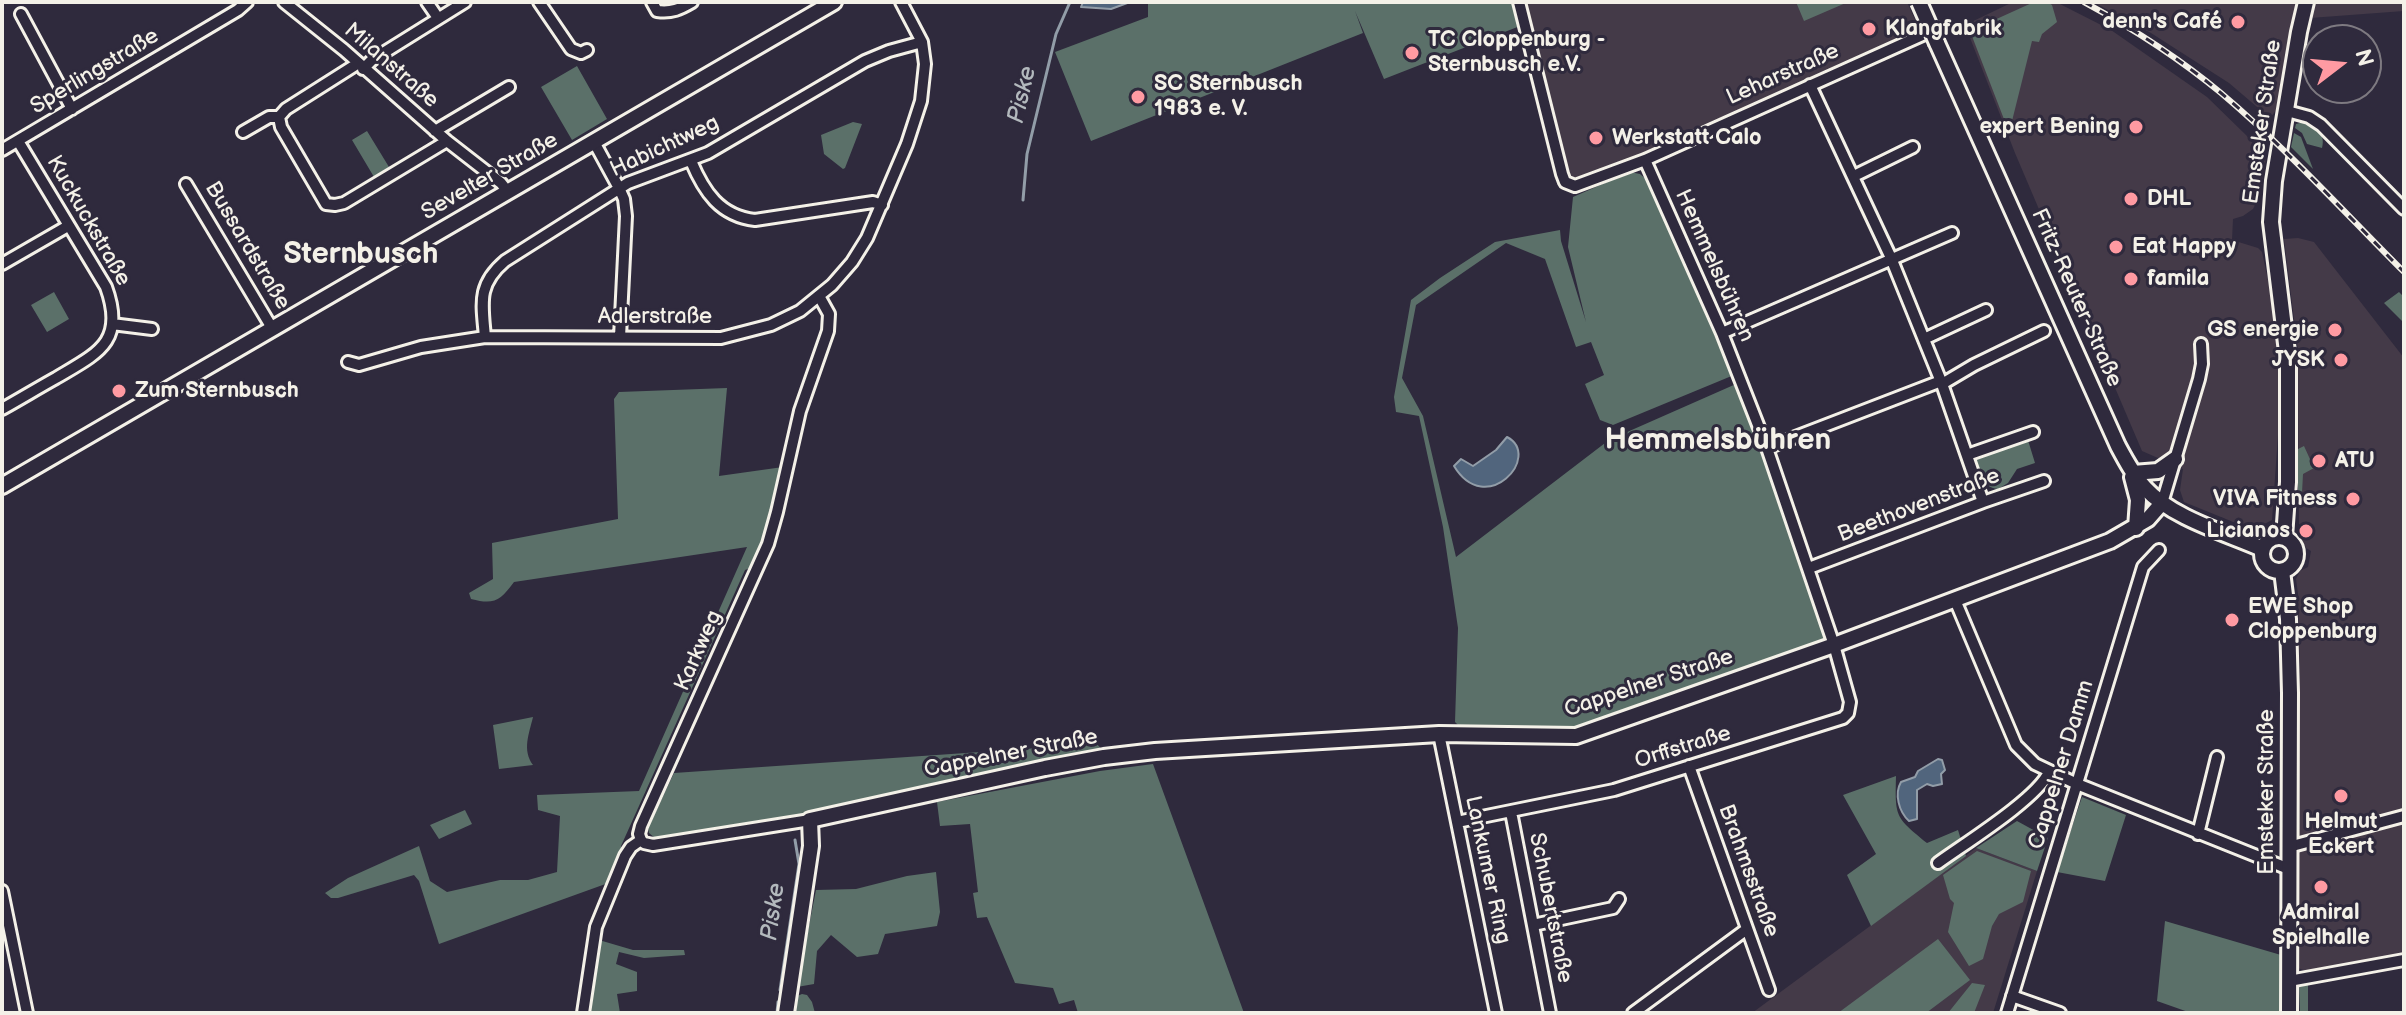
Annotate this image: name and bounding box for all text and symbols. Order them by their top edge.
place label: denn's Café [2102,9,2222,35]
marker: denn's Café [2229,13,2247,31]
place label: Klangfabrik [1885,16,2002,42]
street label: Milanstraße [338,18,444,114]
marker: Klangfabrik [1860,20,1878,38]
street label: Sperlingstraße [26,23,164,121]
north arrow [2302,24,2382,104]
place label: TC Cloppenburg - Sternbusch e.V. [1428,27,1606,78]
street label: Leharstraße [1723,38,1843,112]
street label: Emsteker Straße [2238,38,2288,206]
marker: TC Cloppenburg - Sternbusch e.V. [1403,44,1421,62]
text: N [2348,46,2379,69]
water label: Piske [1002,64,1044,126]
place label: SC Sternbusch 1983 e. V. [1154,71,1302,122]
marker: SC Sternbusch 1983 e. V. [1129,88,1147,106]
street label: Habichtweg [606,110,724,184]
place label: expert Bening [1980,114,2120,140]
marker: expert Bening [2127,118,2145,136]
place label: Werkstatt Calo [1612,125,1762,151]
street label: Sevelter Straße [417,127,563,227]
marker: Werkstatt Calo [1587,129,1605,147]
street label: Kuckuckstraße [40,151,136,291]
street label: Bussardstraße [198,177,296,315]
street label: Hemmelsbühren [1669,186,1759,346]
place label: DHL [2147,186,2191,212]
marker: DHL [2122,190,2140,208]
street label: Fritz-Reuter-Straße [2025,205,2127,391]
place label: Eat Happy [2132,234,2236,260]
district label: Sternbusch [284,237,438,273]
marker: Eat Happy [2107,238,2125,256]
place label: famila [2147,266,2210,292]
marker: famila [2122,270,2140,288]
street label: Adlerstraße [598,304,712,330]
place label: GS energie [2207,317,2319,343]
marker: GS energie [2326,321,2344,339]
place label: JYSK [2272,347,2325,373]
marker: JYSK [2332,351,2350,369]
place label: Zum Sternbusch [135,378,299,404]
marker: Zum Sternbusch [110,382,128,400]
district label: Hemmelsbühren [1605,423,1831,459]
place label: ATU [2335,448,2375,474]
marker: ATU [2310,452,2328,470]
street label: Beethovenstraße [1834,463,2004,549]
place label: VIVA Fitness [2213,486,2337,512]
marker: VIVA Fitness [2344,490,2362,508]
place label: Licianos [2206,518,2290,544]
marker: Licianos [2297,522,2315,540]
place label: EWE Shop Cloppenburg [2248,594,2377,646]
street label: Karkweg [670,607,728,695]
marker: EWE Shop Cloppenburg [2223,611,2241,629]
street label: Cappelner Straße [1561,644,1737,724]
street label: Cappelner Damm [2024,677,2100,853]
street label: Emsteker Straße [2254,709,2280,875]
street label: Orffstraße [1632,721,1734,775]
street label: Cappelner Straße [922,724,1100,784]
marker: Helmut Eckert [2332,787,2350,805]
street label: Lankumer Ring [1458,794,1516,946]
street label: Brahmsstraße [1712,801,1784,941]
place label: Helmut Eckert [2305,809,2377,860]
street label: Schubertstraße [1523,831,1577,985]
marker: Admiral Spielhalle [2312,878,2330,896]
water label: Piske [756,881,792,943]
place label: Admiral Spielhalle [2272,900,2370,952]

